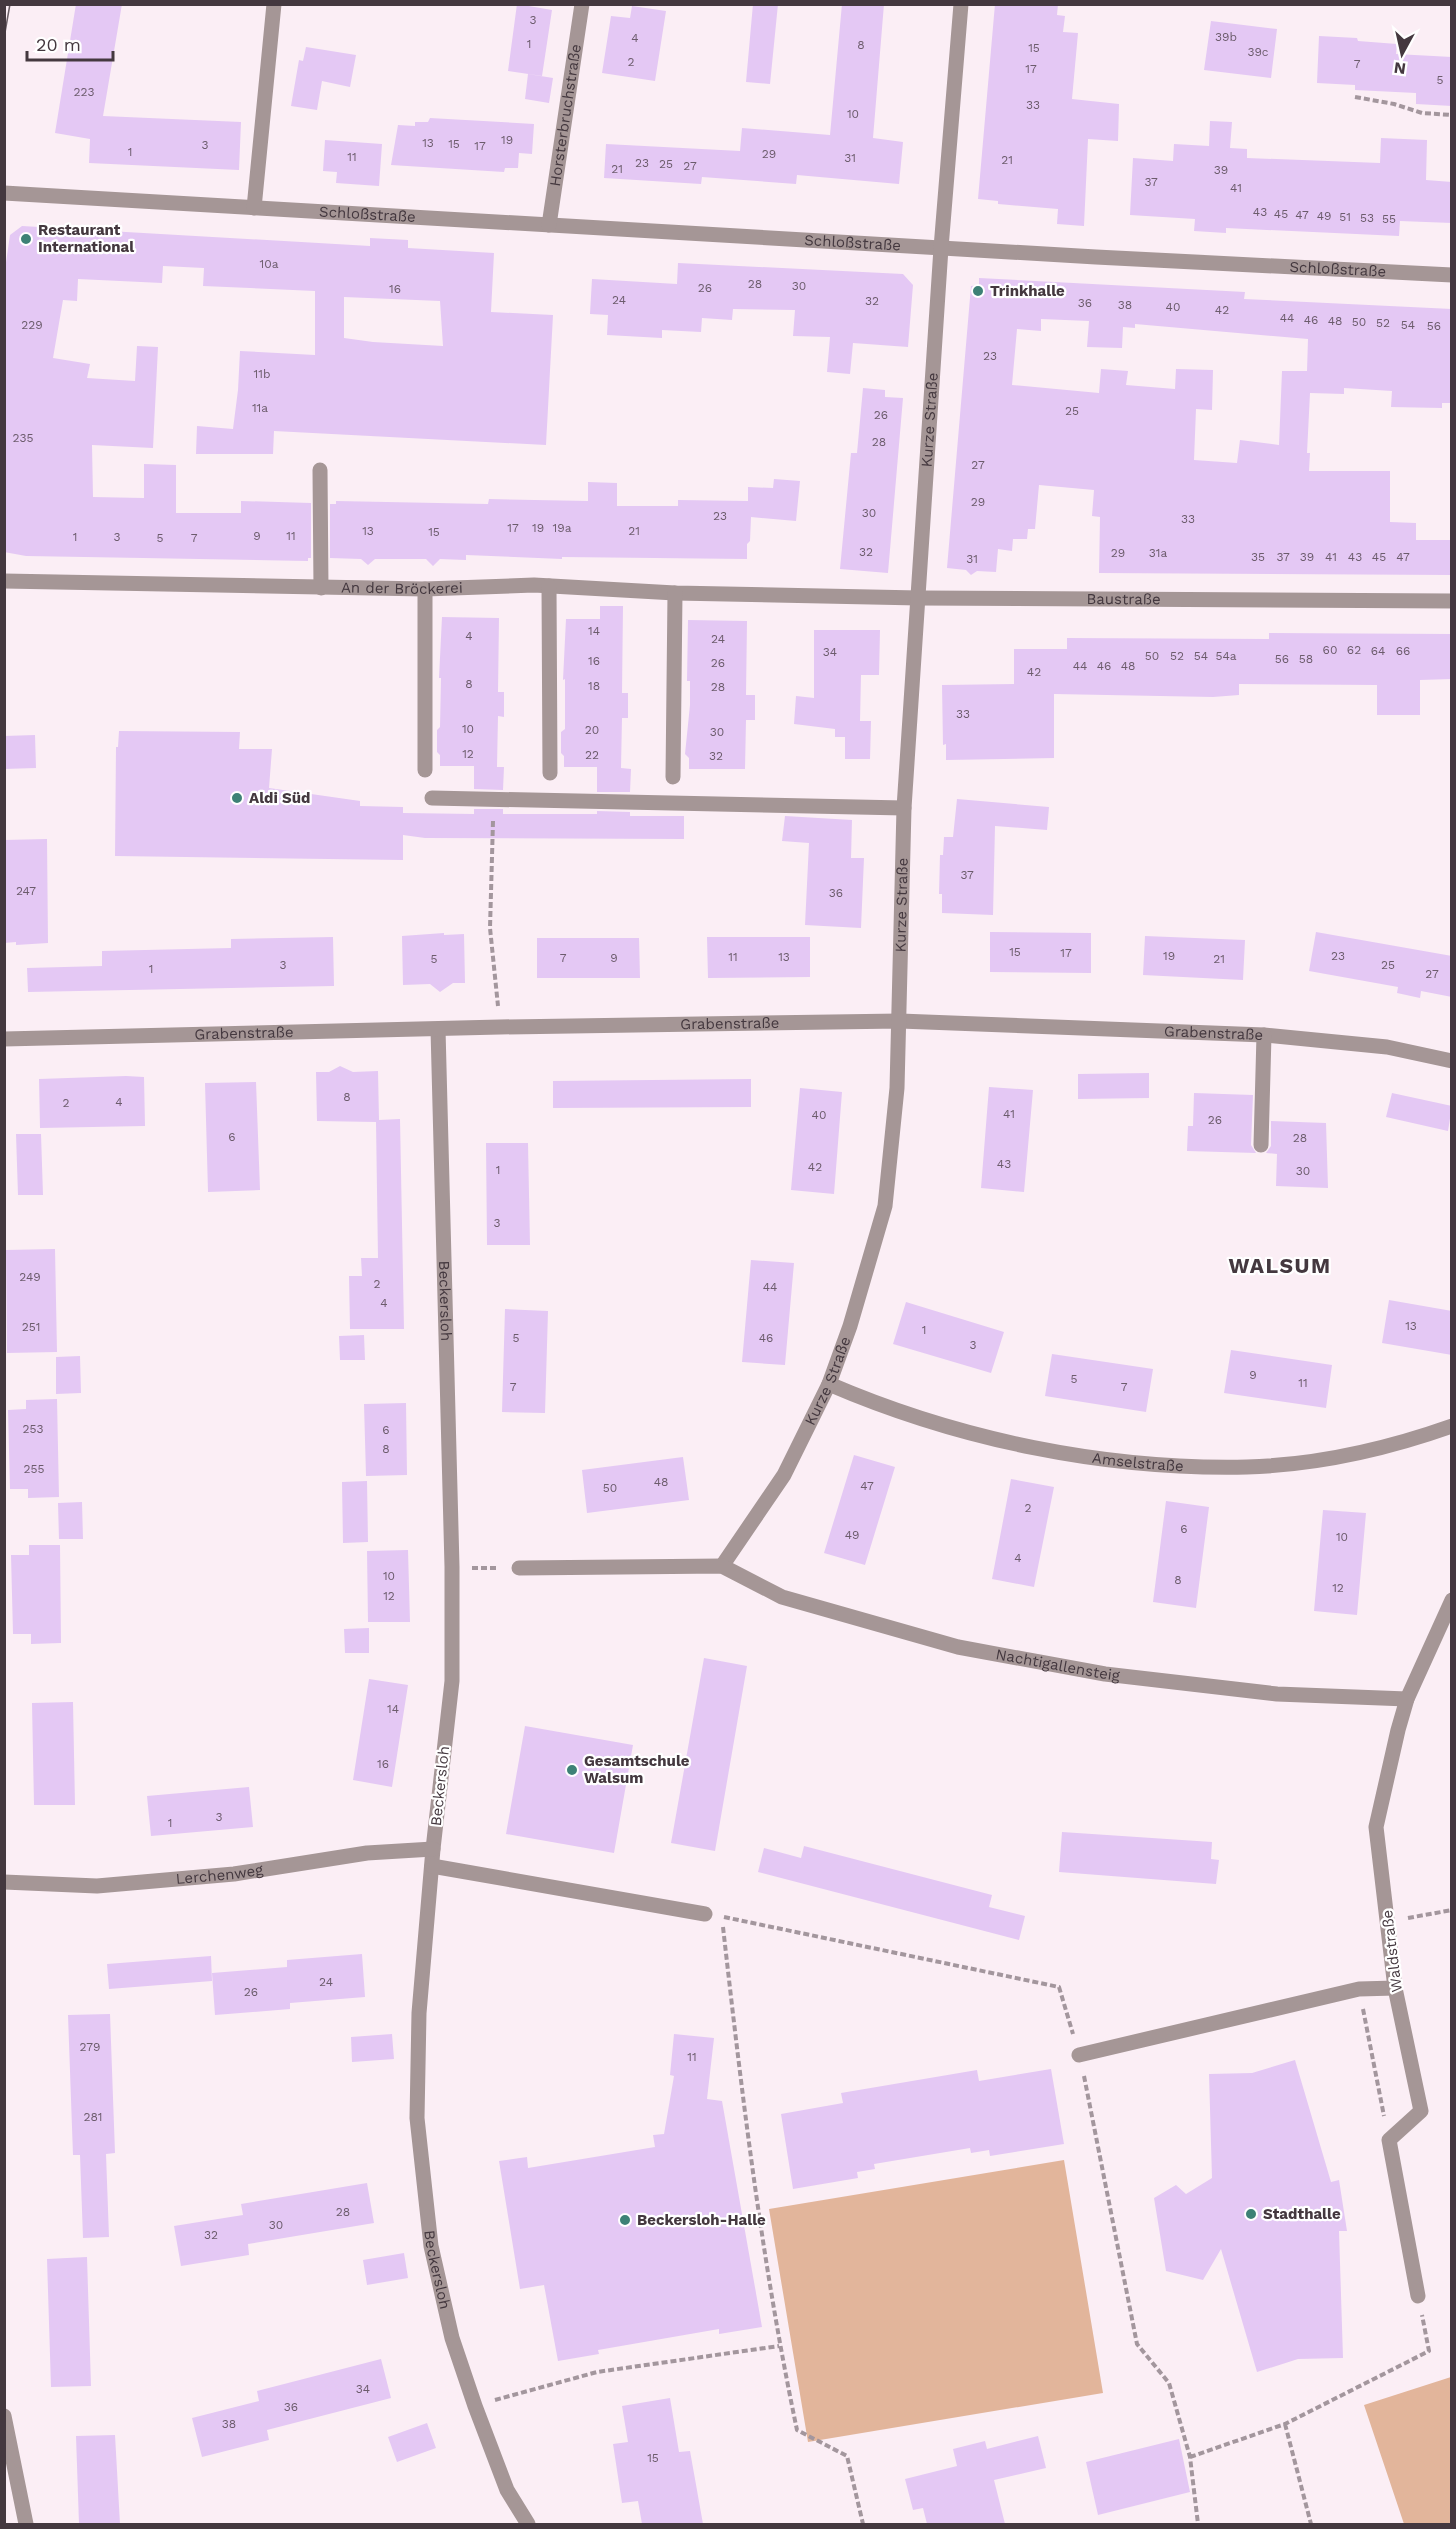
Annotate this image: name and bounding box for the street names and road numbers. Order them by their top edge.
street label: Horsterbruchstraße [546,43,585,188]
street label: Schloßstraße [319,202,416,226]
street label: Schloßstraße [804,231,901,255]
street label: Schloßstraße [1289,258,1387,281]
street label: Kurze Straße [918,372,942,468]
street label: An der Bröckerei [341,578,463,598]
street label: Baustraße [1086,590,1161,608]
street label: Kurze Straße [891,857,912,953]
street label: Grabenstraße [680,1014,780,1033]
street label: Grabenstraße [1164,1022,1263,1044]
street label: Grabenstraße [194,1023,294,1043]
street label: Beckersloh [435,1260,455,1341]
street label: Kurze Straße [801,1334,854,1428]
street label: Amselstraße [1091,1449,1184,1475]
street label: Nachtigallensteig [994,1645,1121,1685]
street label: Beckersloh [427,1745,453,1827]
street label: Lerchenweg [175,1861,264,1888]
street label: Waldstraße [1378,1909,1406,1993]
street label: Beckersloh [420,2229,454,2311]

